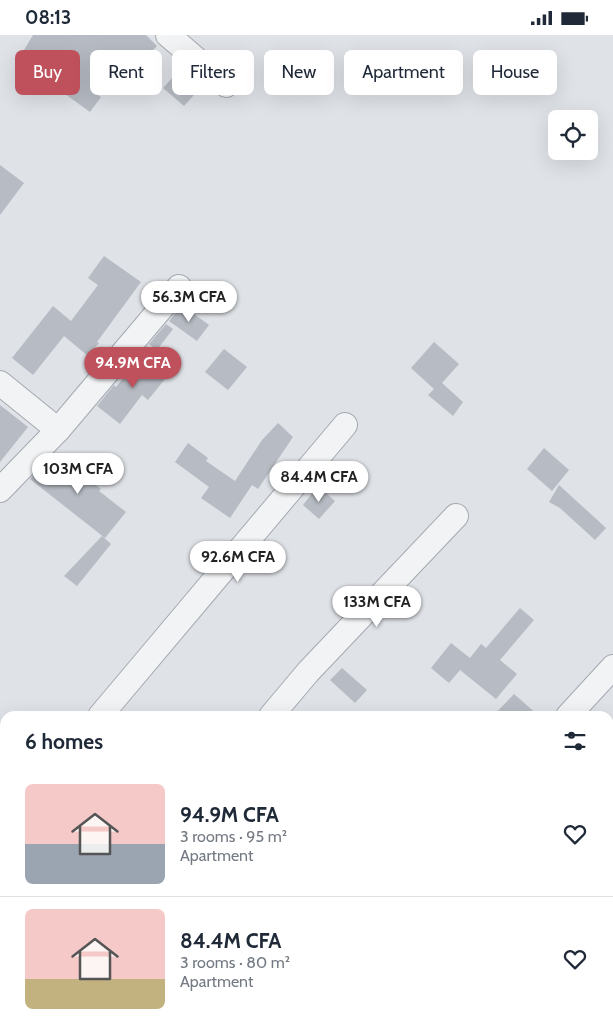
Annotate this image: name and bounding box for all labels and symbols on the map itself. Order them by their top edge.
pin: 56.3M CFA [132,281,246,323]
pin: 94.9M CFA [76,347,190,389]
pin: 103M CFA [26,453,130,495]
pin: 84.4M CFA [262,461,376,503]
pin: 92.6M CFA [181,541,295,583]
pin: 133M CFA [325,585,429,628]

